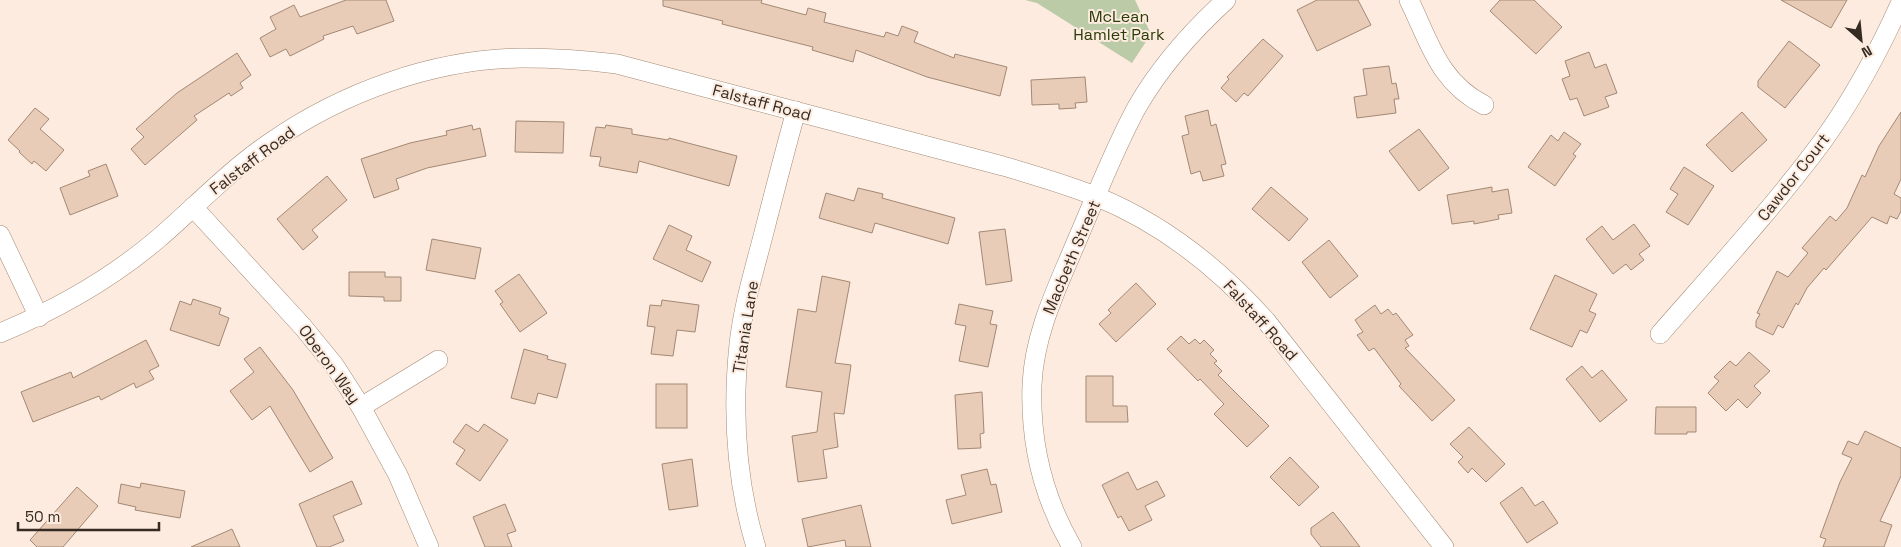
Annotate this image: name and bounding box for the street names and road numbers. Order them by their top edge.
street label: Falstaff Road [710,79,814,126]
street label: Falstaff Road [205,121,299,199]
street label: Cawdor Court [1753,129,1834,225]
street label: Macbeth Street [1038,197,1105,317]
street label: Falstaff Road [1219,276,1302,365]
street label: Titania Lane [728,279,763,375]
street label: Oberon Way [294,321,365,408]

